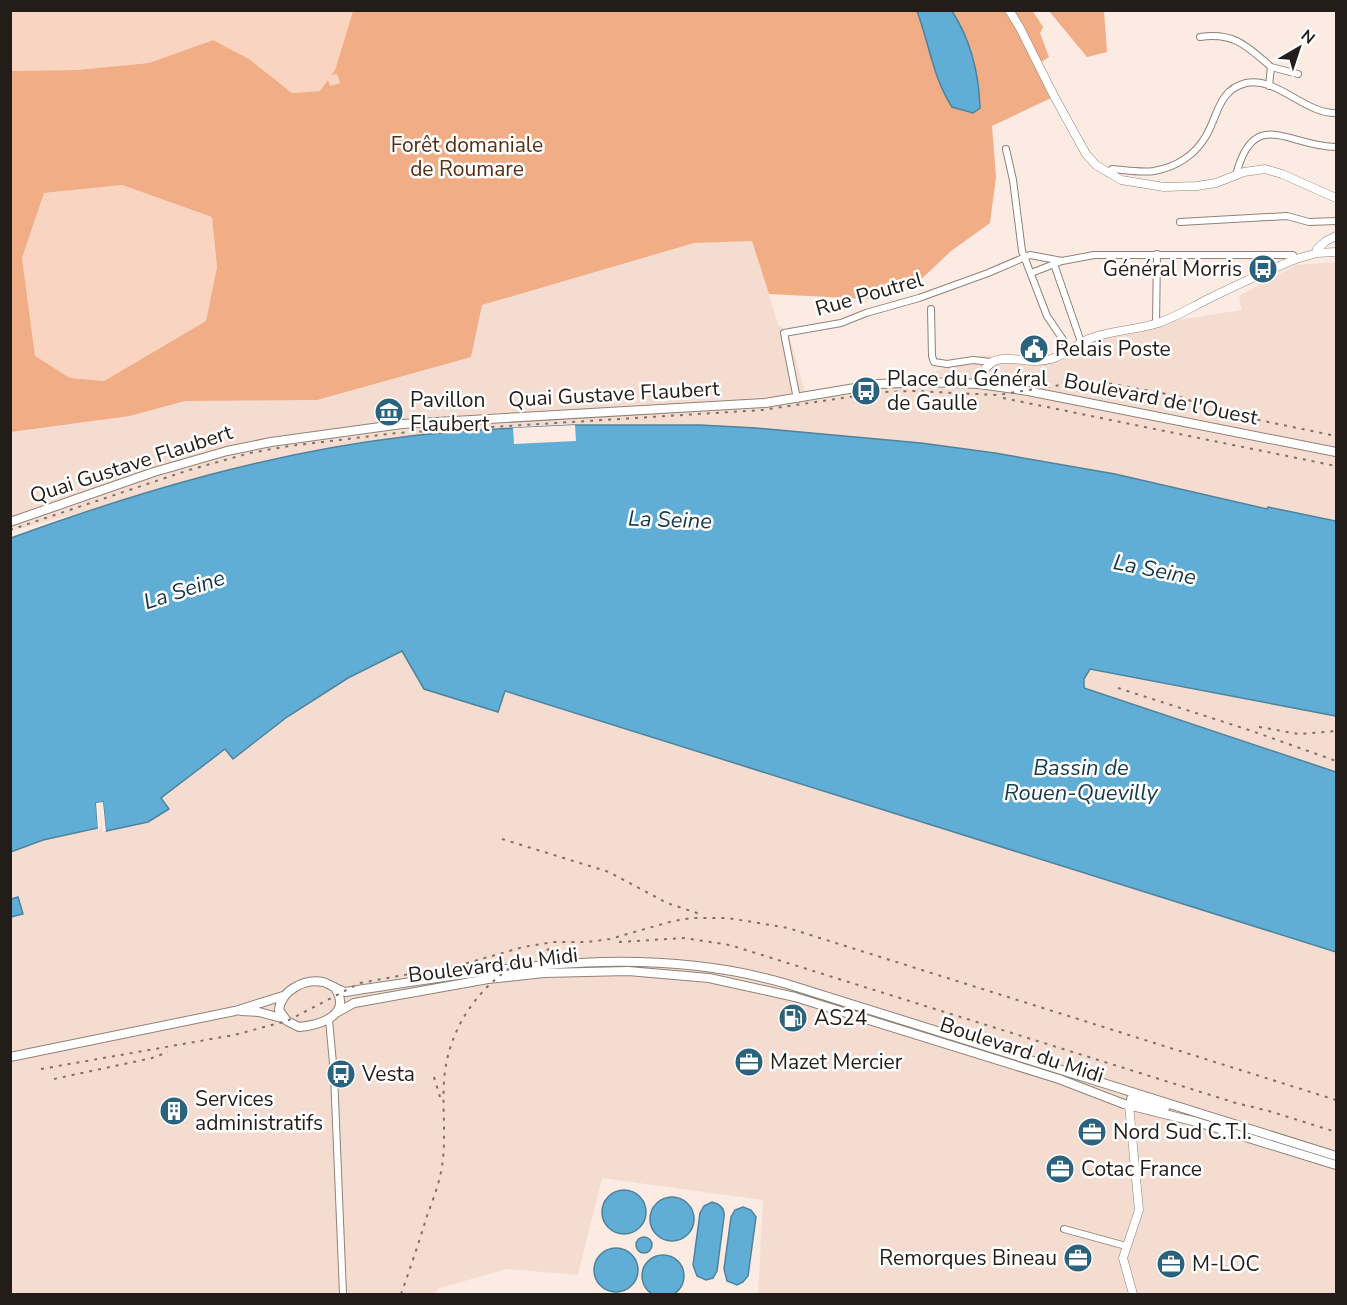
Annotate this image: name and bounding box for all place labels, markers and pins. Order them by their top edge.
bus stop icon: Général Morris [1247,253,1279,285]
place label: Général Morris [1103,255,1242,283]
public building icon: Relais Poste [1018,333,1050,365]
place label: Relais Poste [1055,335,1171,363]
place label: Place du Général de Gaulle [887,365,1048,417]
bus stop icon: Place du Général de Gaulle [850,375,882,407]
place label: Pavillon Flaubert [410,386,490,438]
museum icon: Pavillon Flaubert [373,396,405,428]
fuel station icon: AS24 [777,1002,809,1034]
place label: AS24 [814,1004,867,1032]
office icon: Mazet Mercier [733,1046,765,1078]
place label: Mazet Mercier [770,1048,903,1076]
bus stop icon: Vesta [325,1058,357,1090]
place label: Vesta [361,1060,415,1088]
place label: Services administratifs [195,1085,323,1137]
building icon: Services administratifs [158,1095,190,1127]
office icon: Nord Sud C.T.I. [1076,1116,1108,1148]
place label: Nord Sud C.T.I. [1113,1118,1252,1146]
office icon: Cotac France [1044,1153,1076,1185]
place label: Cotac France [1081,1155,1202,1183]
office icon: Remorques Bineau [1062,1242,1094,1274]
place label: Remorques Bineau [879,1244,1057,1272]
office icon: M-LOC [1155,1248,1187,1280]
place label: M-LOC [1192,1250,1260,1278]

